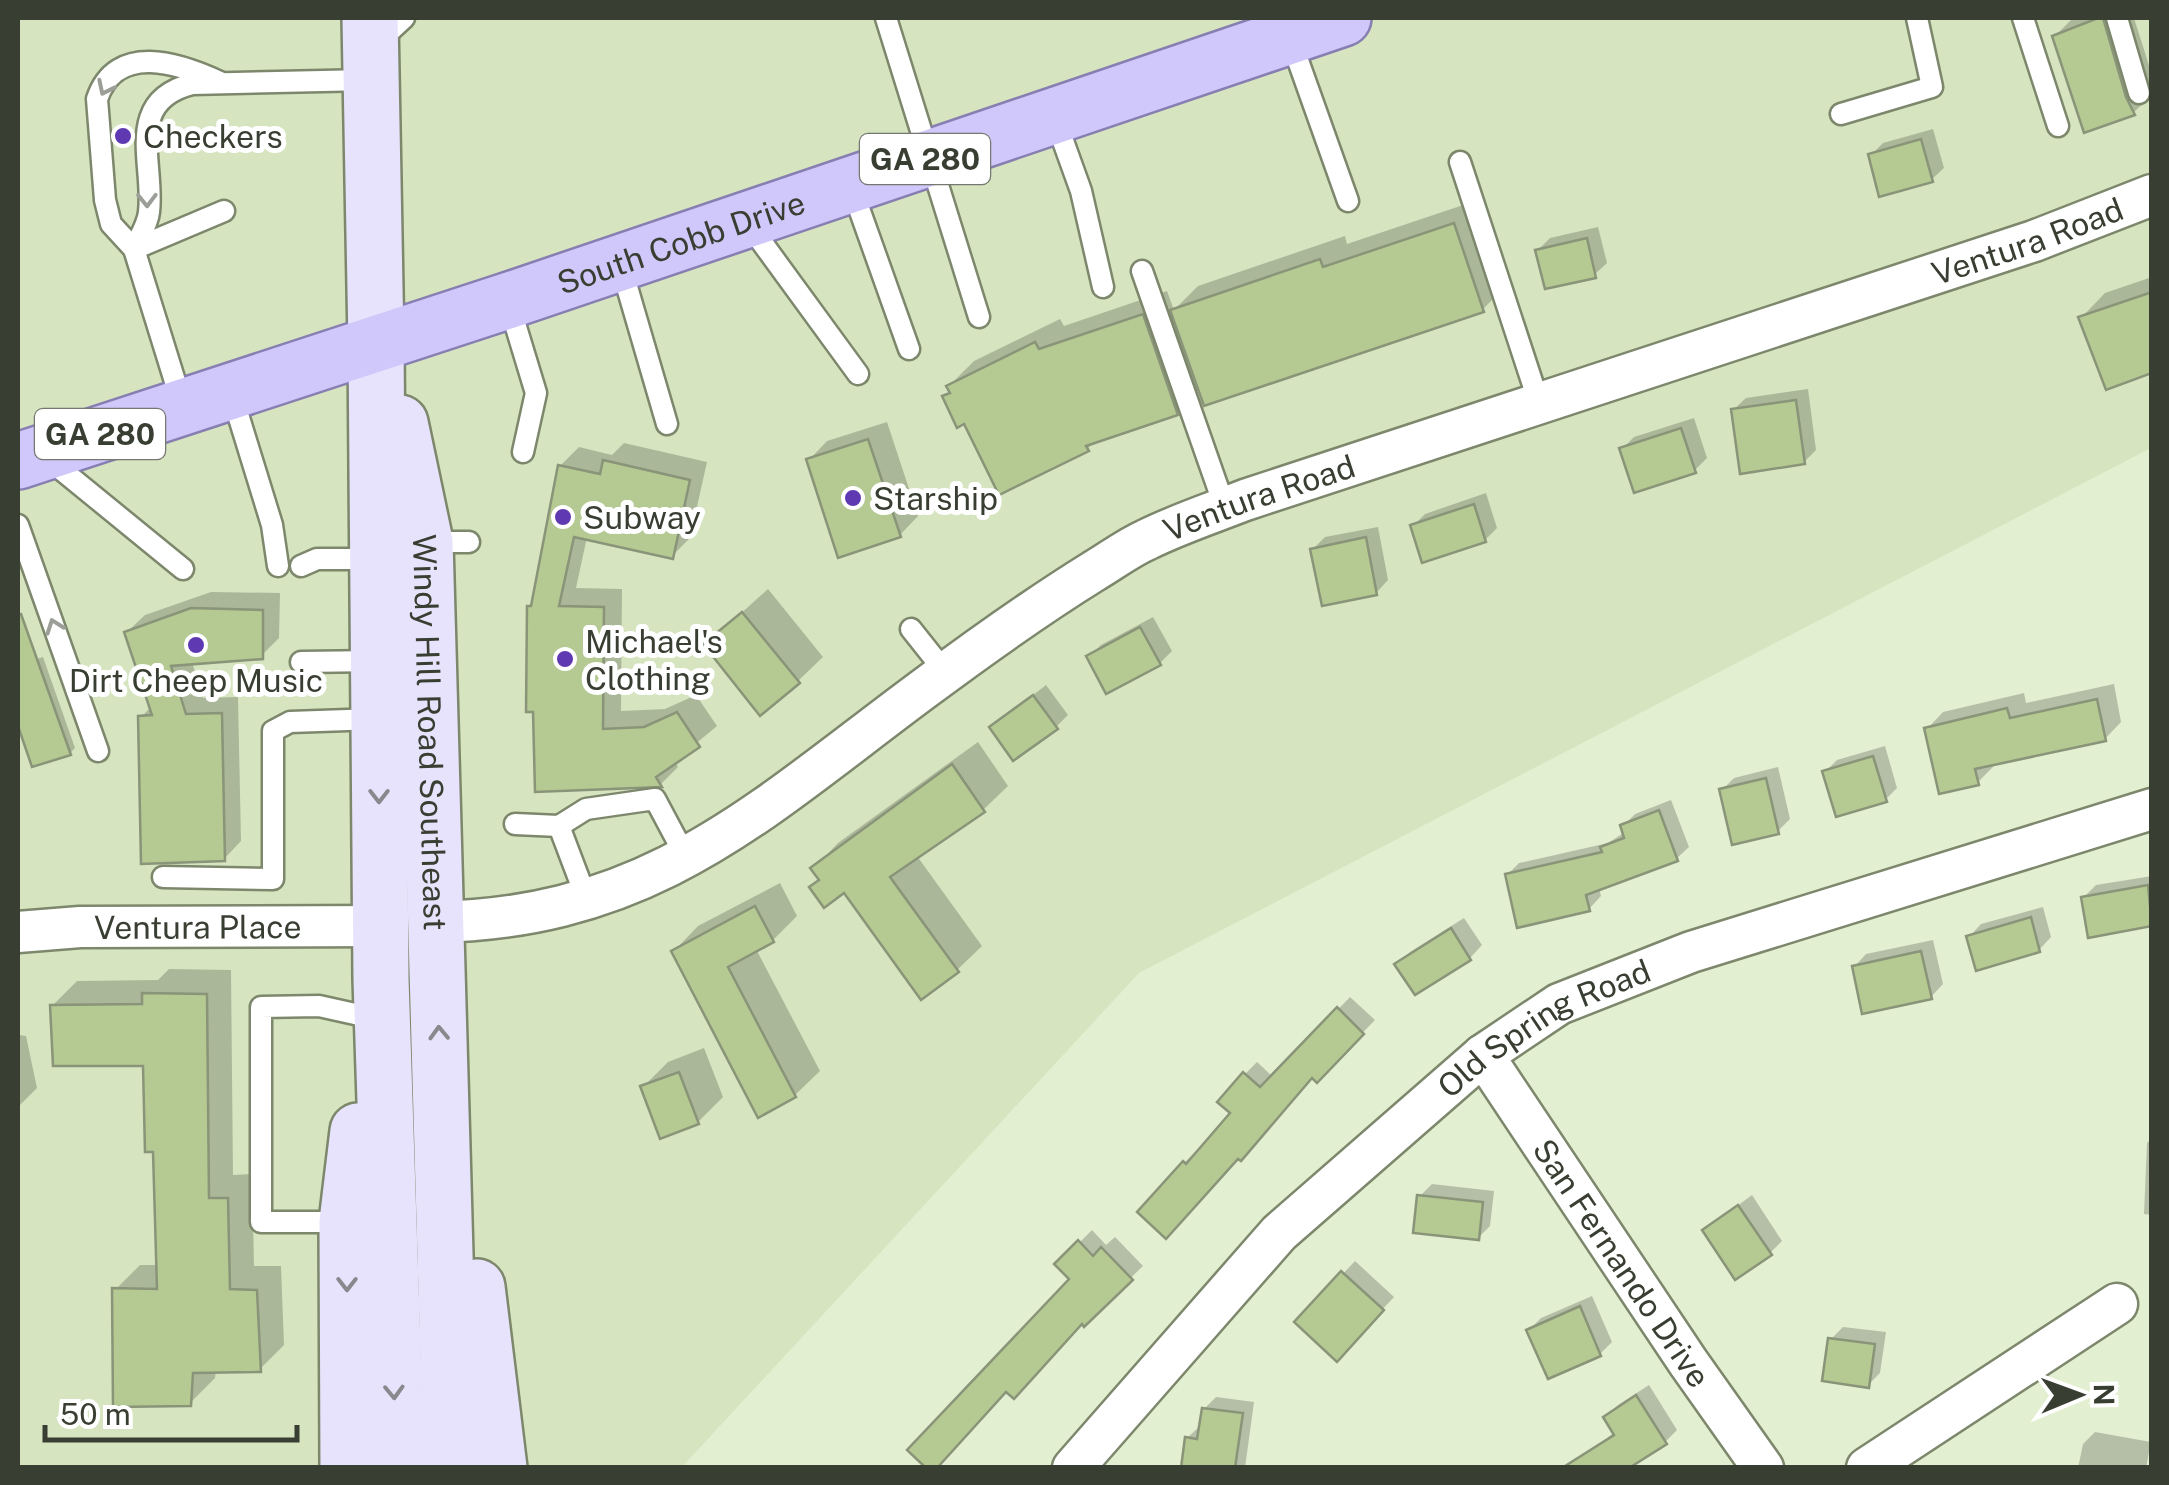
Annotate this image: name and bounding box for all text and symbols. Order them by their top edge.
one-way arrow [97,78,117,96]
place label: Checkers [143,118,283,155]
marker: Checkers [112,125,134,147]
road number: GA 280 [860,134,990,184]
street label: South Cobb Drive [552,183,809,301]
street label: Ventura Road [1927,190,2128,292]
one-way arrow [137,192,158,208]
road number: GA 280 [35,409,165,459]
street label: Ventura Road [1158,447,1359,548]
place label: Starship [873,480,998,517]
marker: Starship [842,487,864,509]
place label: Subway [583,499,701,536]
marker: Subway [552,506,574,528]
street label: Windy Hill Road Southeast [406,534,454,931]
one-way arrow [45,619,66,636]
place label: Michael's Clothing [585,623,723,697]
marker: Dirt Cheep Music [185,634,207,656]
marker: Michael's Clothing [554,648,576,670]
place label: Dirt Cheep Music [69,662,323,699]
one-way arrow [368,790,390,805]
street label: Ventura Place [94,908,302,945]
street label: Old Spring Road [1430,951,1655,1105]
one-way arrow [429,1024,450,1040]
street label: San Fernando Drive [1526,1132,1718,1394]
one-way arrow [336,1278,358,1293]
north arrow [2029,1345,2129,1445]
scale bar [45,1380,298,1442]
text: N [2088,1383,2121,1406]
one-way arrow [383,1384,404,1400]
text: 50 m [60,1396,131,1432]

